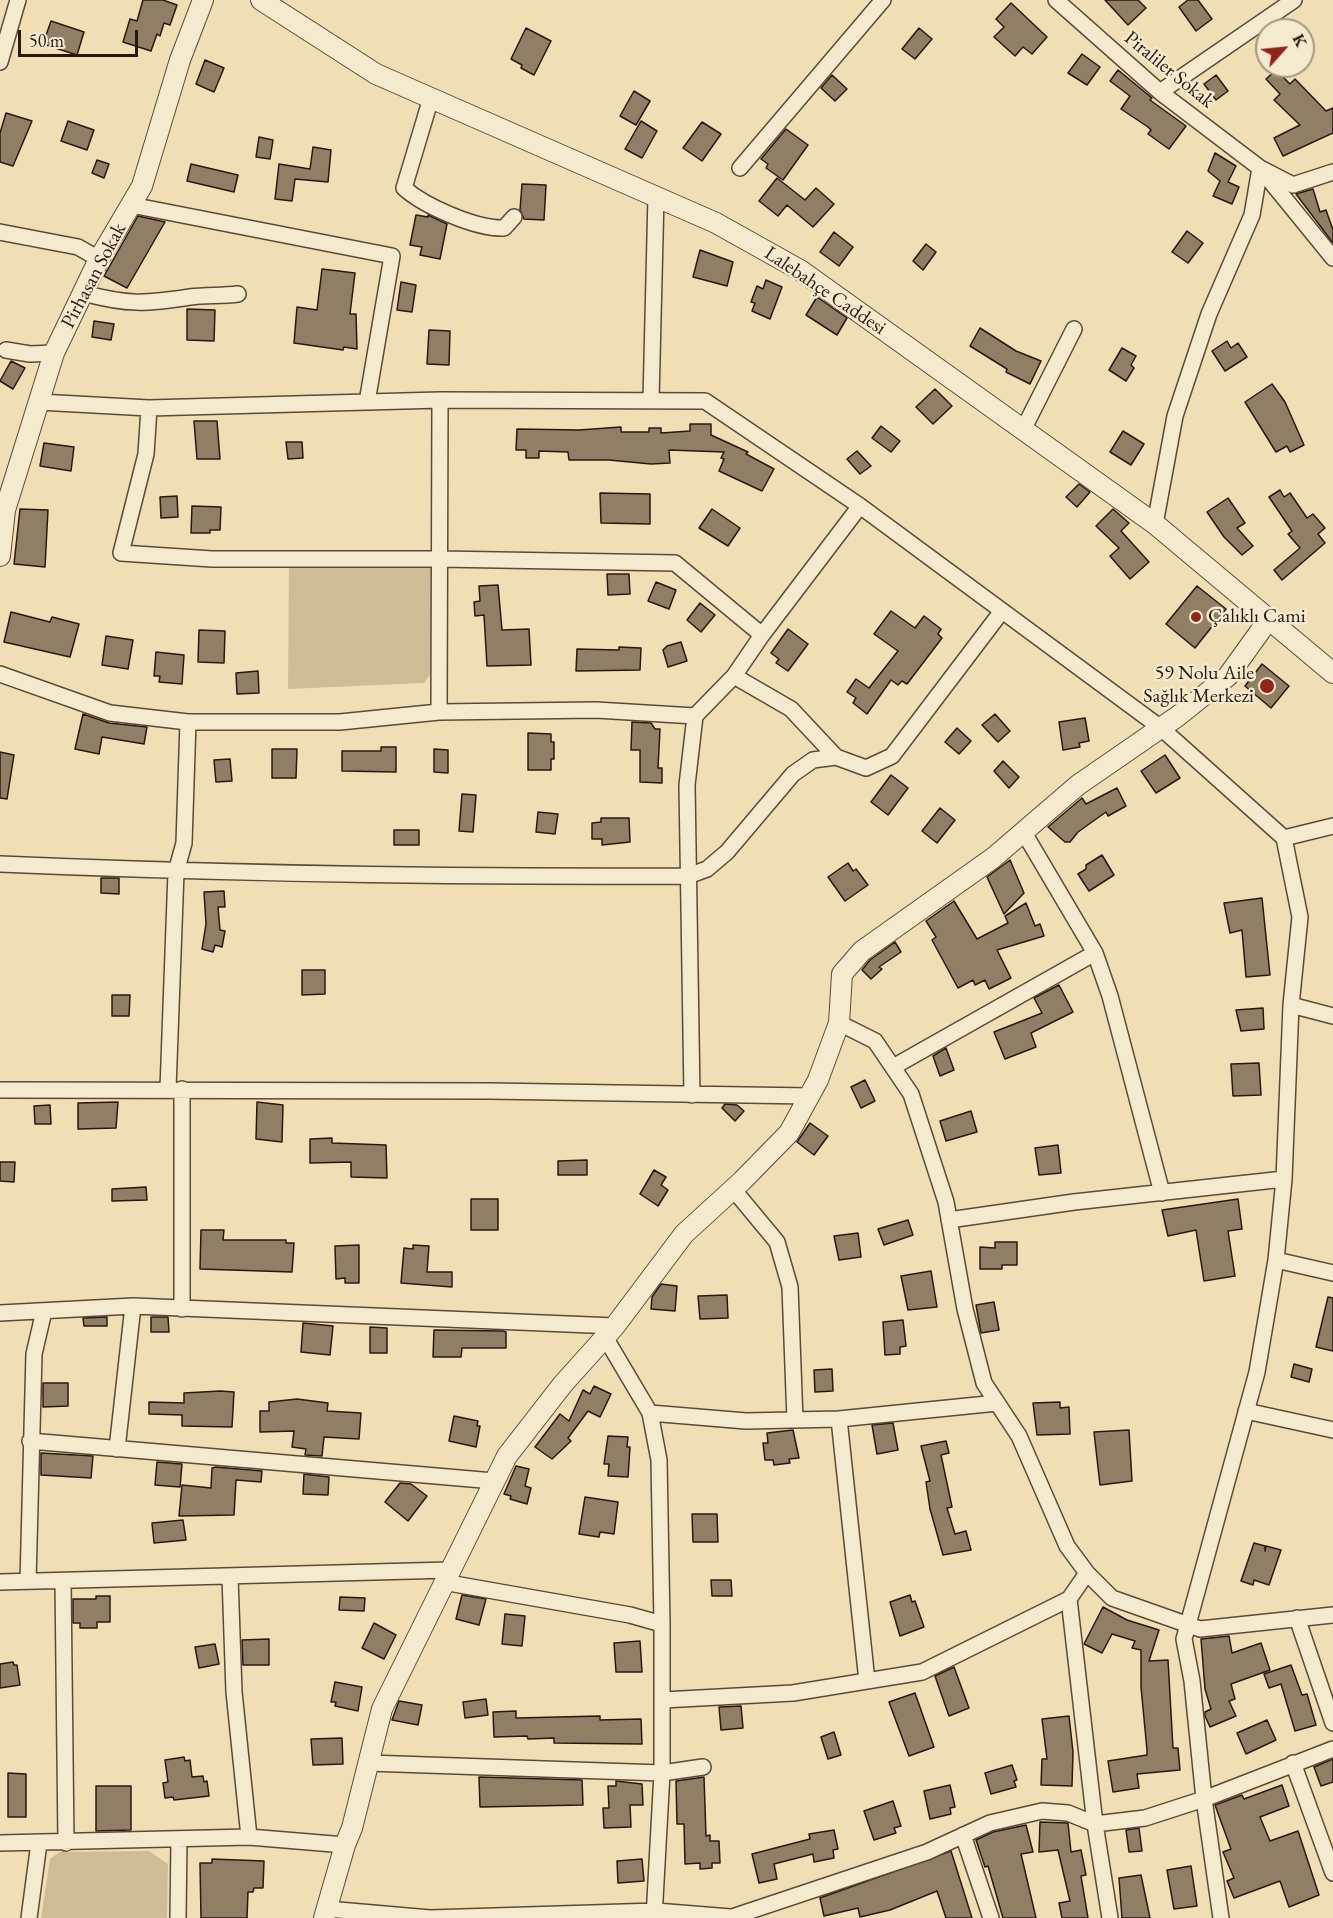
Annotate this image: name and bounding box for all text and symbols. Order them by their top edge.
scale bar [21,18,141,56]
north arrow [1255,18,1315,78]
street label: Piraliler Sokak [1119,26,1219,114]
text: 50 m [29,29,64,52]
text: K [1288,30,1312,51]
street label: Pirhasan Sokak [56,219,132,333]
street label: Lalebahçe Caddesi [760,241,890,341]
place label: Çalıklı Cami [1208,605,1306,629]
marker: Çalıklı Cami [1189,610,1203,624]
place label: 59 Nolu Aile Sağlık Merkezi [1143,662,1254,709]
marker: 59 Nolu Aile Sağlık Merkezi [1258,677,1276,695]

